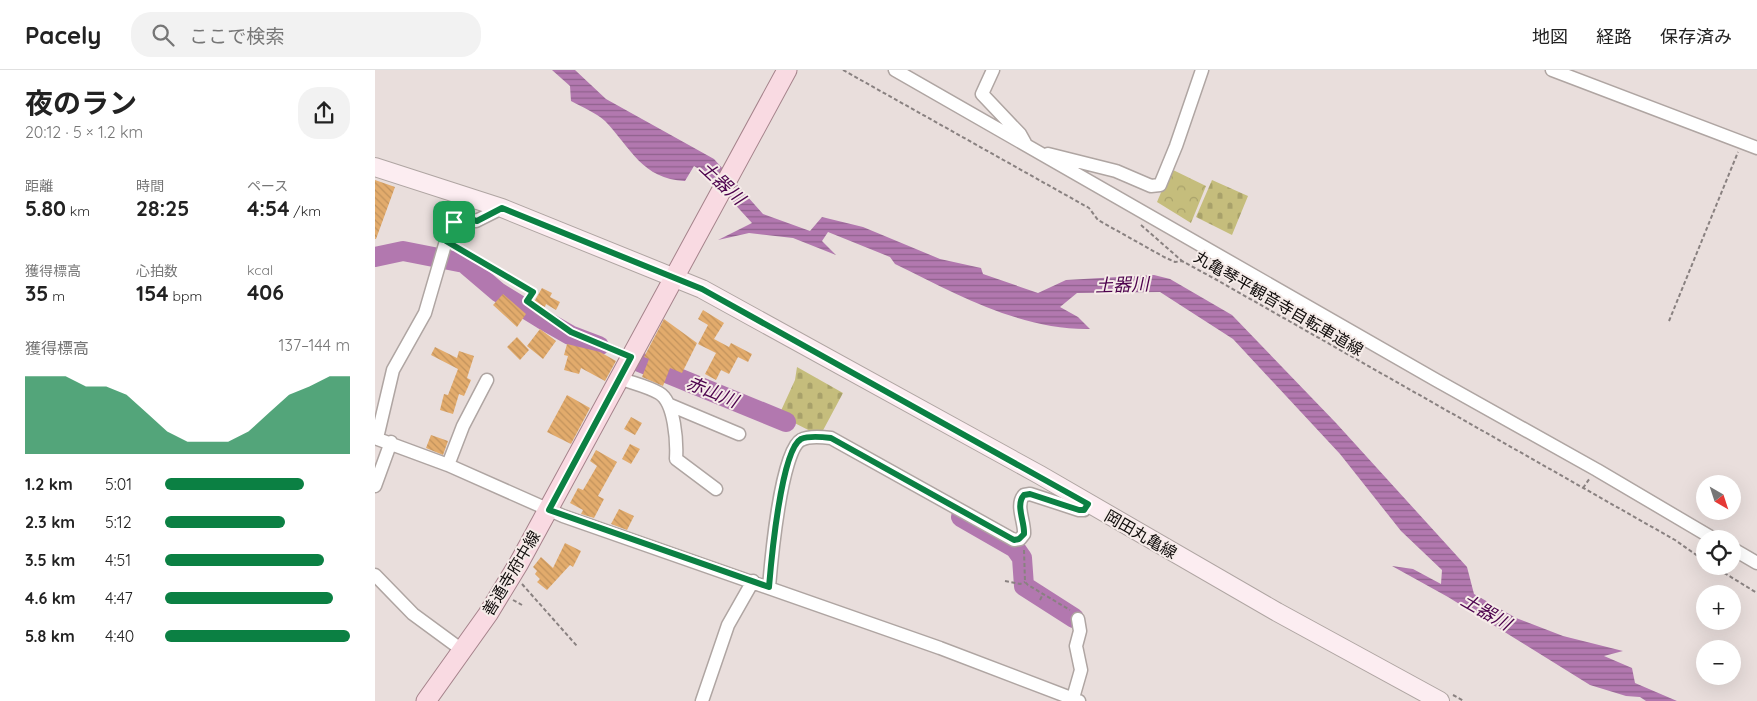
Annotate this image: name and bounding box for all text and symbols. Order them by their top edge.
search box [131,12,481,57]
text: Pacely [25,20,101,50]
icon: search [149,21,177,49]
text: ここで検索 [189,24,284,48]
text: 地図 [1532,25,1568,48]
text: 経路 [1596,25,1632,48]
text: 保存済み [1660,25,1732,48]
text: 夜のラン [25,85,137,120]
button: share [298,87,350,139]
text: 20:12 · 5 × 1.2 km [25,122,143,142]
water label: 土器川 [695,156,751,211]
text: 距離 [25,177,53,195]
text: 時間 [136,177,164,195]
text: ペース [247,177,288,195]
text: 5.80 [25,195,66,221]
text: 28:25 [136,195,189,221]
text: 4:54 [247,195,290,221]
pin [433,201,475,243]
text: km [66,202,90,220]
text: /km [290,202,321,220]
icon: arrive [440,208,468,236]
street label: 丸亀琴平観音寺自転車道線 [1191,246,1367,360]
text: kcal [247,261,273,279]
text: 獲得標高 [25,262,81,280]
text: 心拍数 [136,262,178,280]
water label: 土器川 [1095,272,1151,297]
text: 406 [247,279,284,305]
text: 35 [25,280,48,306]
text: 154 [136,280,169,306]
text: m [48,287,65,305]
text: bpm [169,287,202,305]
text: 137–144 m [279,335,350,355]
text: 獲得標高 [25,338,89,358]
water label: 赤山川 [683,371,743,413]
text: 1.2 km [25,474,73,494]
text: 5:01 [105,474,132,494]
north arrow [1696,475,1741,520]
map controls [1696,475,1741,685]
street label: 岡田丸亀線 [1101,505,1181,563]
text: 2.3 km [25,512,75,532]
text: 5:12 [105,512,132,532]
street label: 善通寺府中線 [478,527,544,619]
button: locate [1696,530,1741,575]
text: 3.5 km [25,550,75,570]
text: 4:51 [105,550,131,570]
button: + [1696,585,1741,630]
text: 4.6 km [25,588,76,608]
text: 4:47 [105,588,133,608]
water label: 土器川 [1457,588,1517,636]
text: 5.8 km [25,626,75,646]
text: 4:40 [105,626,134,646]
button: − [1696,640,1741,685]

